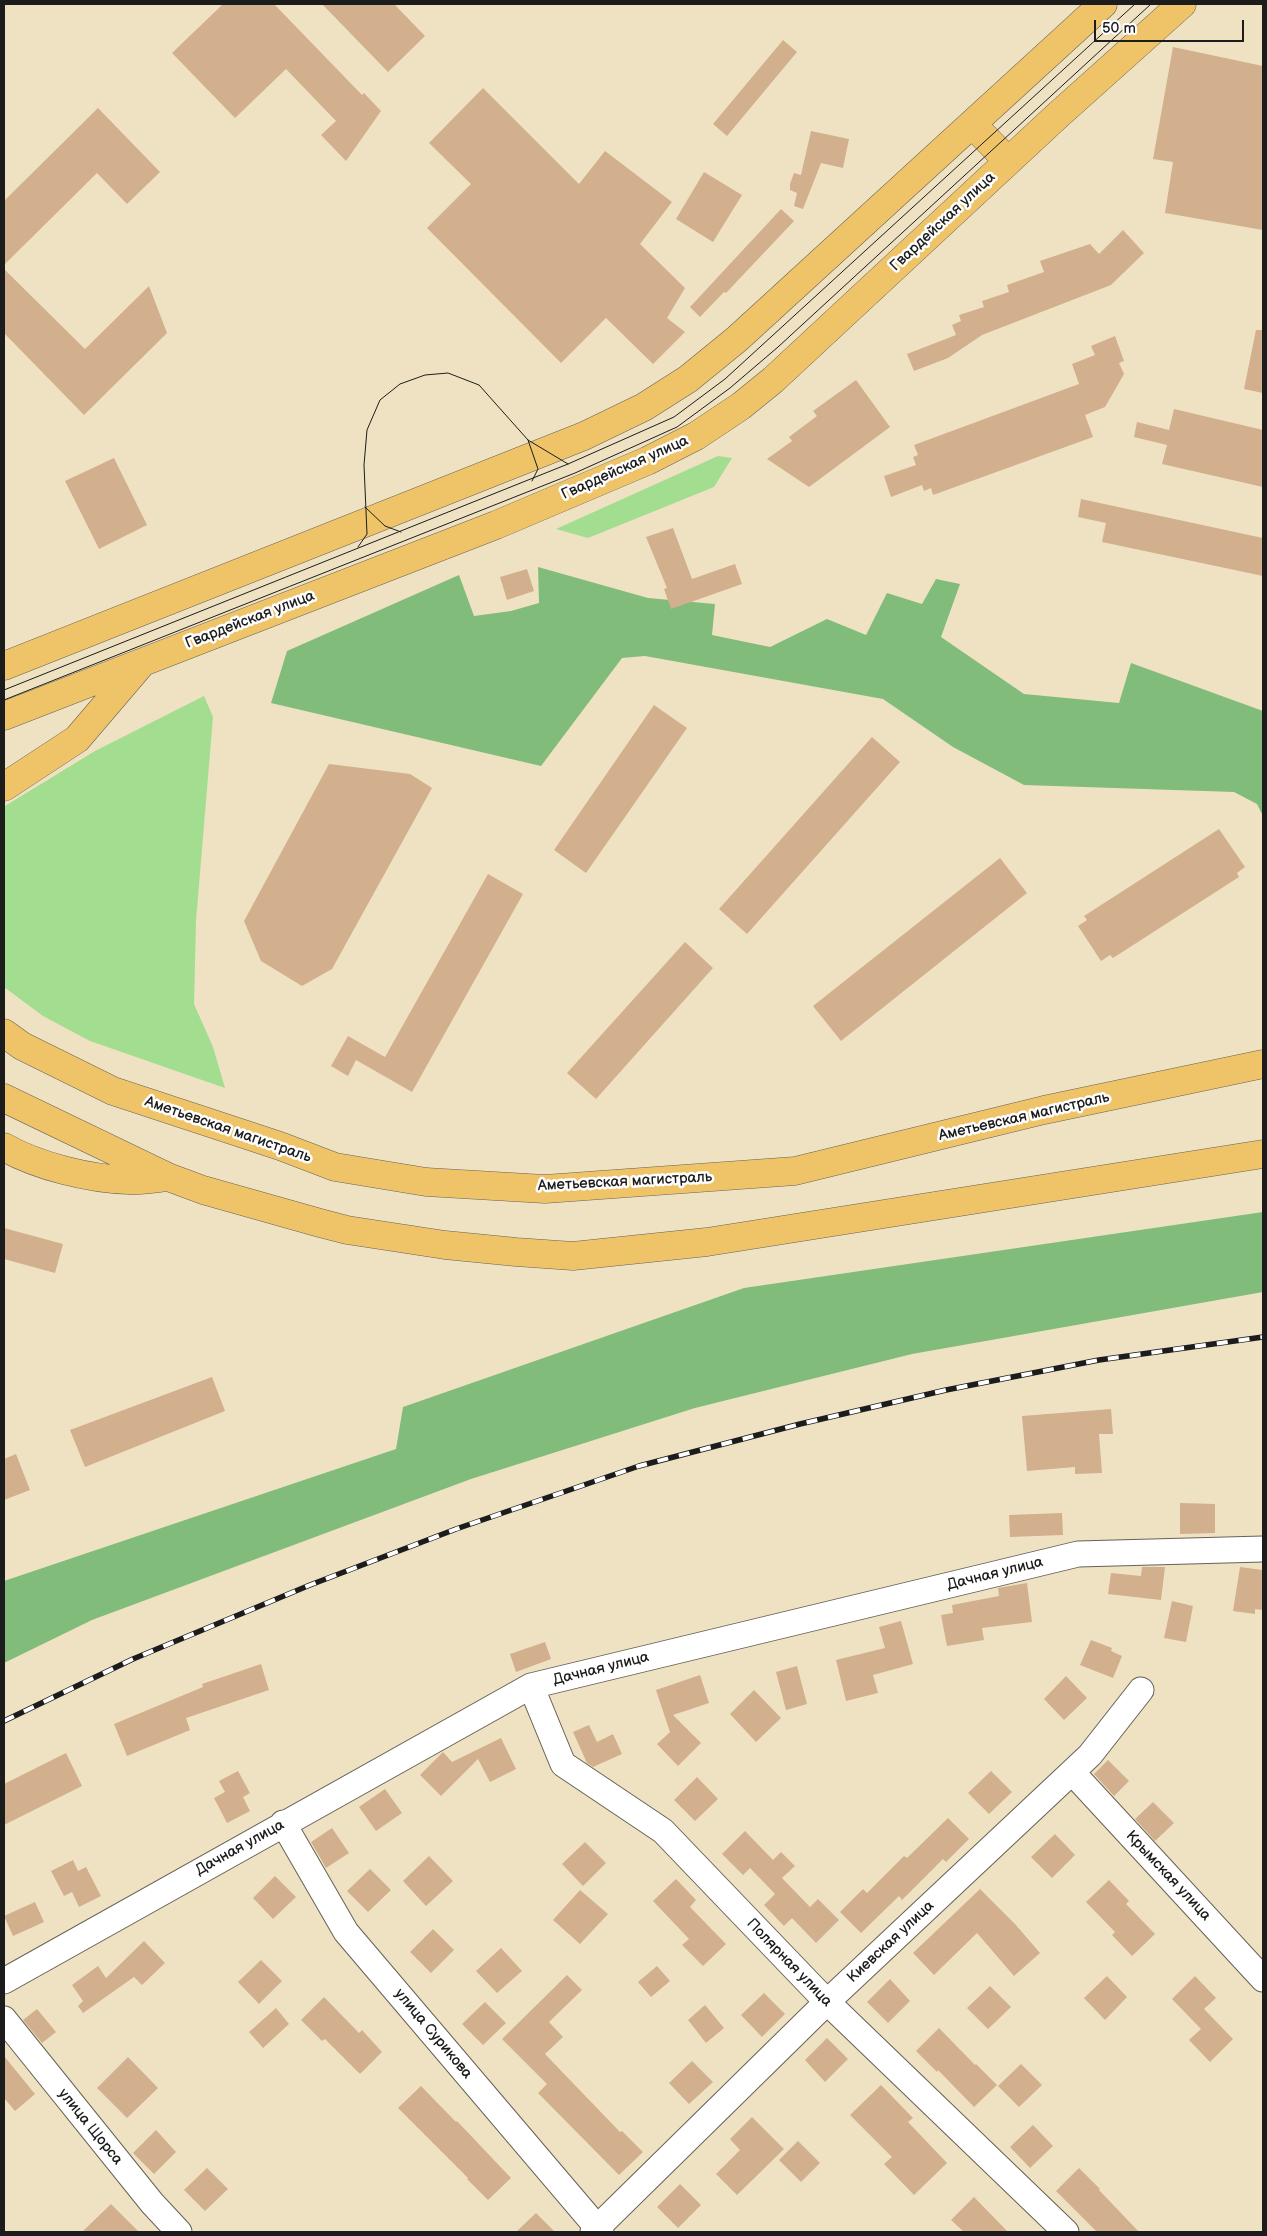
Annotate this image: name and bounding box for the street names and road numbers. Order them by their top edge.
street label: Гвардейская улица [887,169,999,275]
street label: Гвардейская улица [559,432,691,504]
street label: Гвардейская улица [183,587,317,653]
street label: Аметьевская магистраль [937,1089,1111,1145]
street label: Аметьевская магистраль [142,1093,314,1167]
street label: Аметьевская магистраль [537,1168,713,1196]
street label: Дачная улица [945,1553,1045,1595]
street label: Дачная улица [551,1648,651,1690]
street label: Дачная улица [193,1816,287,1880]
street label: Крымская улица [1122,1827,1214,1925]
street label: Киевская улица [844,1897,938,1987]
street label: Полярная улица [742,1915,836,2011]
street label: улица Сурикова [390,1985,476,2083]
street label: улица Щорса [54,2085,126,2169]

